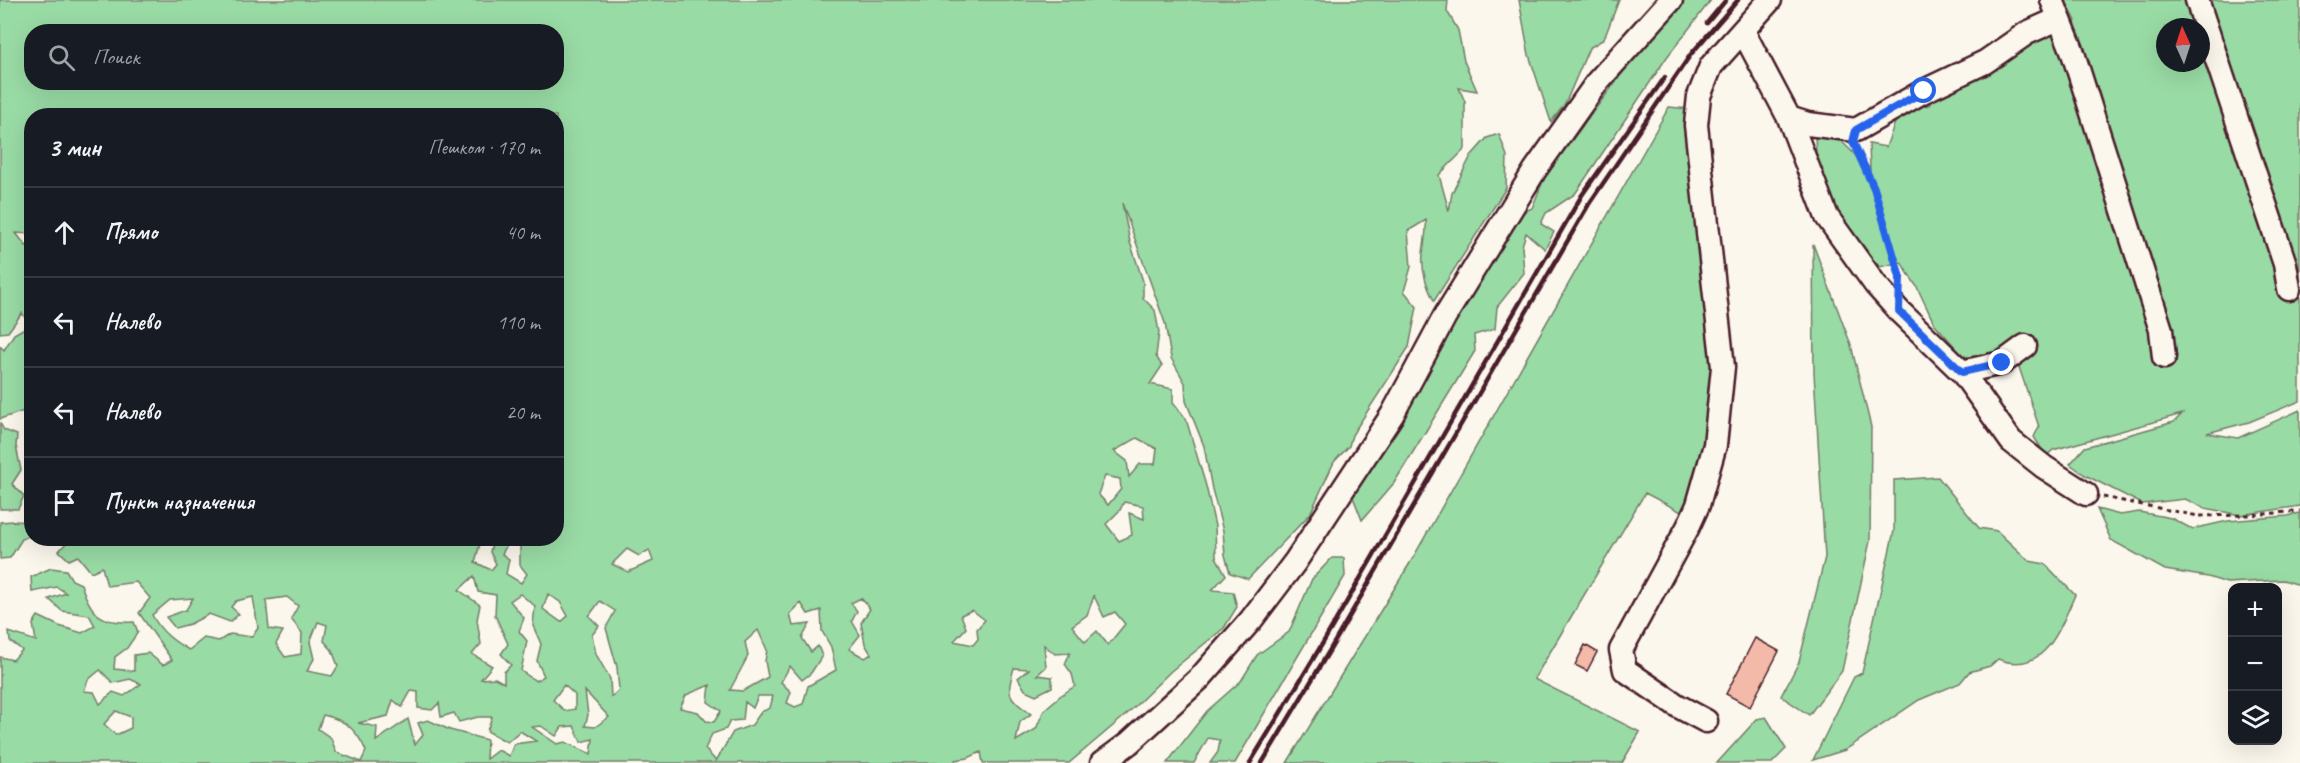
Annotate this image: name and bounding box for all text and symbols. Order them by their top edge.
north arrow [2156,18,2210,72]
search box [24,24,564,90]
icon: search [45,41,78,74]
text: Поиск [93,43,139,71]
route start [1910,77,1936,103]
text: 3 мин [48,131,101,164]
text: Пешком · 170 m [428,135,540,160]
icon: ahead [48,216,81,249]
text: Прямо [105,218,157,246]
text: 40 m [506,220,540,245]
icon: left [48,306,81,339]
text: Налево [105,308,161,336]
text: 110 m [497,310,540,335]
route end [1988,349,2014,375]
icon: left [48,396,81,429]
text: Налево [105,398,161,426]
text: 20 m [506,400,540,425]
icon: arrive [48,486,81,519]
text: Пункт назначения [105,488,254,516]
map controls [2228,583,2282,745]
button: + [2228,583,2282,637]
button: − [2228,637,2282,691]
button: layers [2228,691,2282,745]

